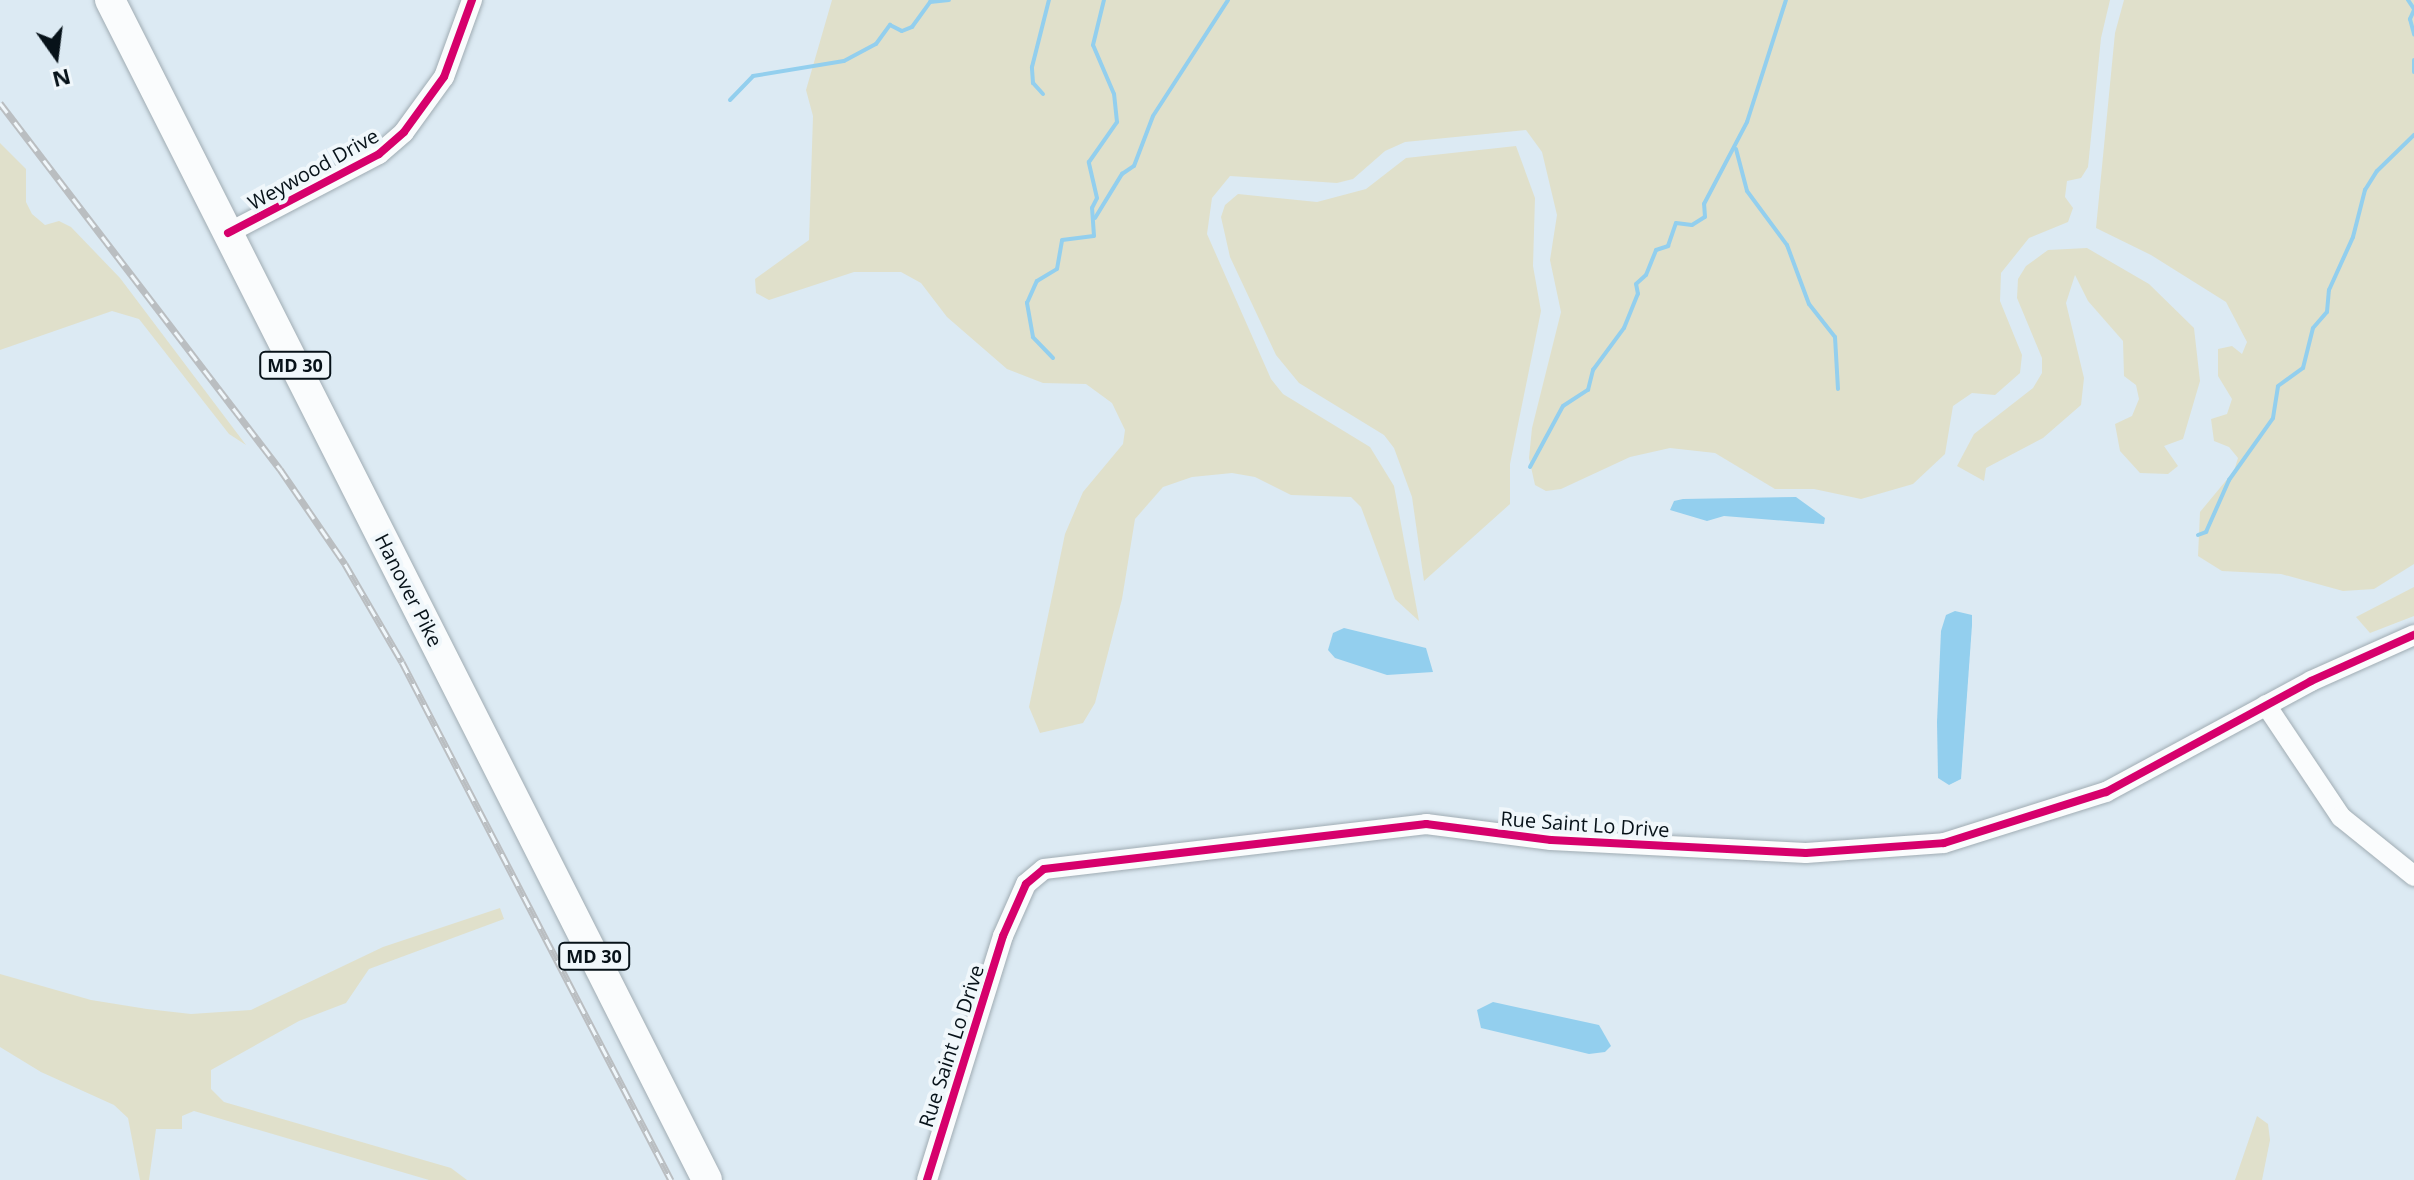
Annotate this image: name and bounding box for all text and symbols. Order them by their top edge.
north arrow [16,16,96,96]
text: N [50,63,74,96]
street label: Weywood Drive [243,123,383,215]
road number: MD 30 [259,351,331,379]
street label: Hanover Pike [370,530,448,650]
street label: Rue Saint Lo Drive [1500,806,1670,842]
road number: MD 30 [558,942,630,970]
street label: Rue Saint Lo Drive [913,962,989,1130]

